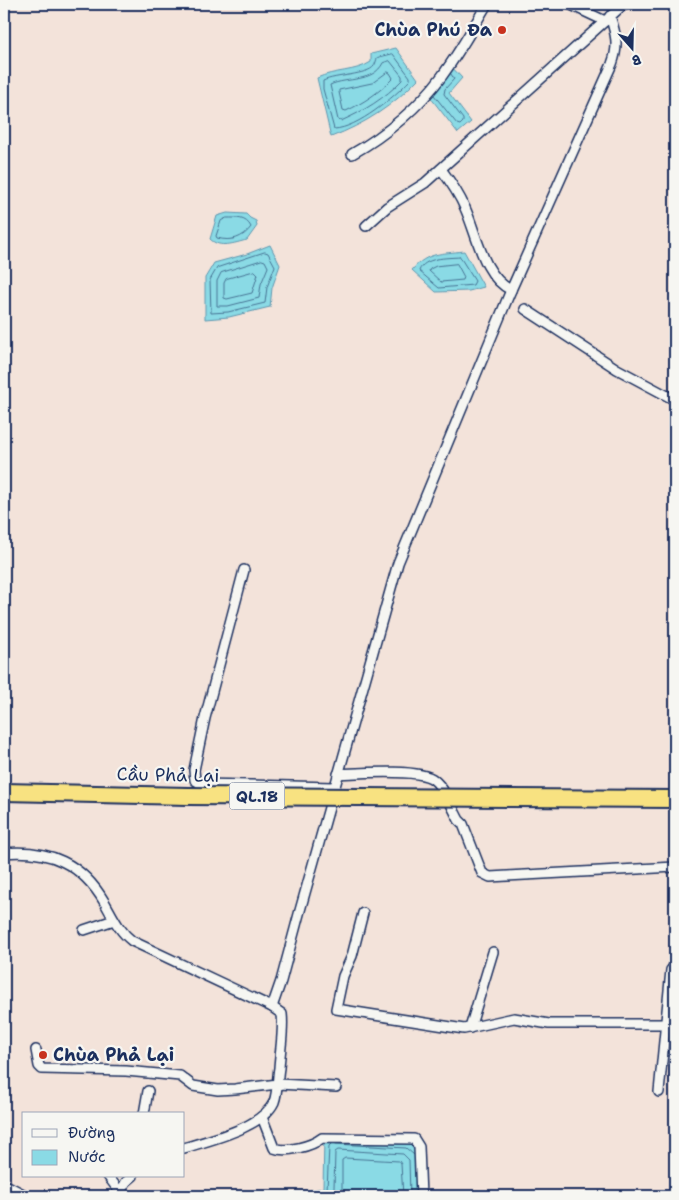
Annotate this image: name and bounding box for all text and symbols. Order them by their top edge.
place label: Chùa Phú Đa [374,18,493,42]
north arrow [606,22,656,72]
marker: Chùa Phú Đa [496,24,508,36]
text: B [629,50,644,70]
street label: Cầu Phả Lại [116,762,220,788]
road number: QL.18 [230,782,284,809]
place label: Chùa Phả Lại [53,1043,174,1067]
marker: Chùa Phả Lại [37,1049,49,1061]
legend [22,1112,185,1178]
text: Đường [68,1123,115,1143]
text: Nước [68,1147,105,1167]

